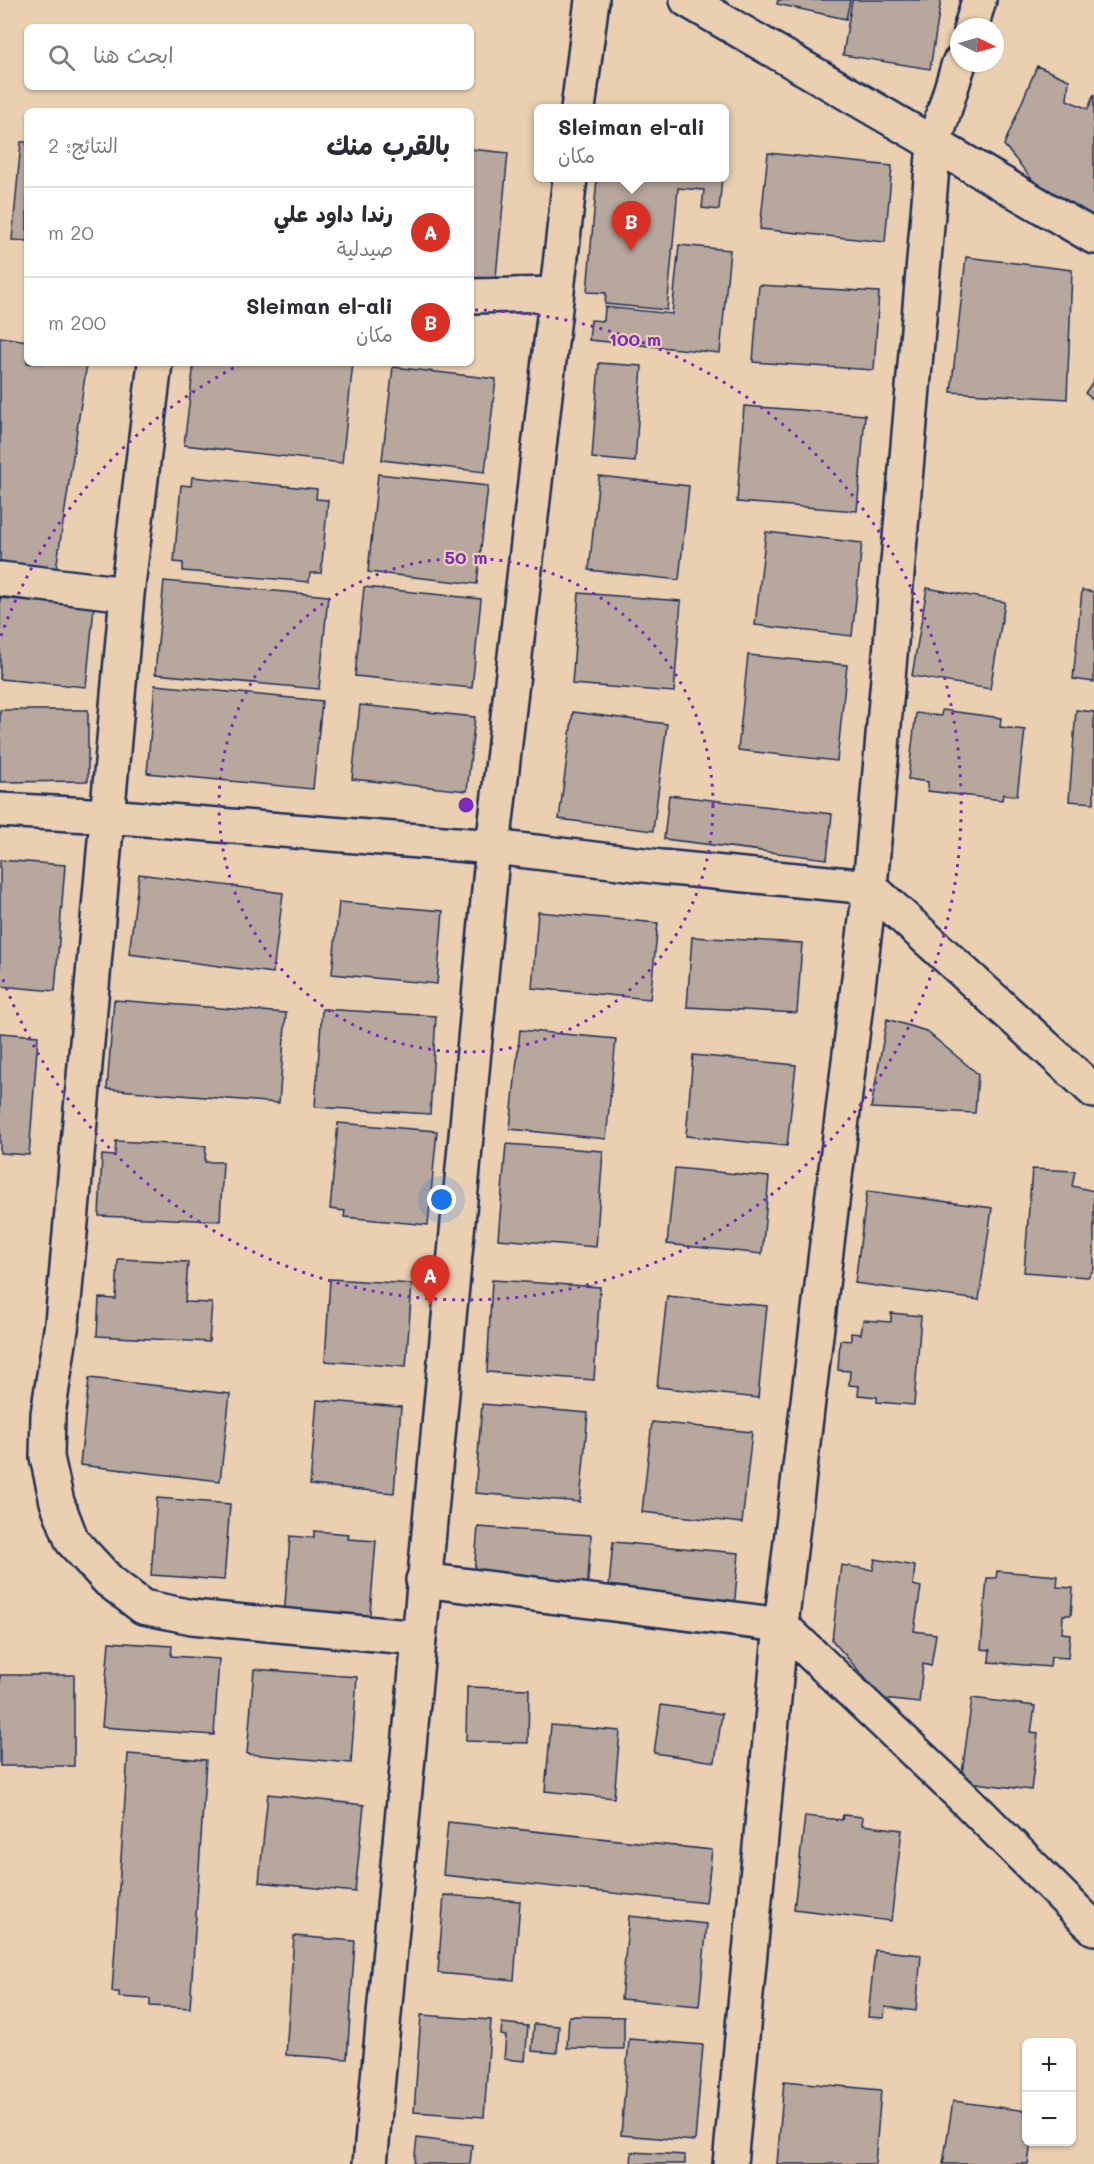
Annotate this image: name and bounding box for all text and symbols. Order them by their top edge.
north arrow [950,18,1004,72]
search box [24,24,474,90]
text: ابحث هنا [93,40,174,69]
icon: search [45,41,78,74]
popup [534,104,729,182]
text: Sleiman el-ali [558,112,705,141]
text: بالقرب منك [327,128,450,162]
text: النتائج: 2 [48,132,118,158]
text: مكان [558,142,595,168]
text: رندا داود علي [274,199,393,228]
pin: B [612,202,650,251]
text: 20 m [48,219,94,245]
text: A [424,219,437,245]
text: صيدلية [337,235,393,261]
text: Sleiman el-ali [246,291,393,320]
text: 200 m [48,309,106,335]
text: B [424,309,437,335]
text: مكان [356,321,393,347]
text: 100 m [609,327,661,351]
text: 50 m [445,545,487,569]
centre of rings [456,795,476,815]
your location [427,1185,456,1214]
pin: A [410,1256,450,1305]
map controls [1022,2038,1076,2146]
button: + [1022,2038,1076,2092]
button: − [1022,2092,1076,2146]

